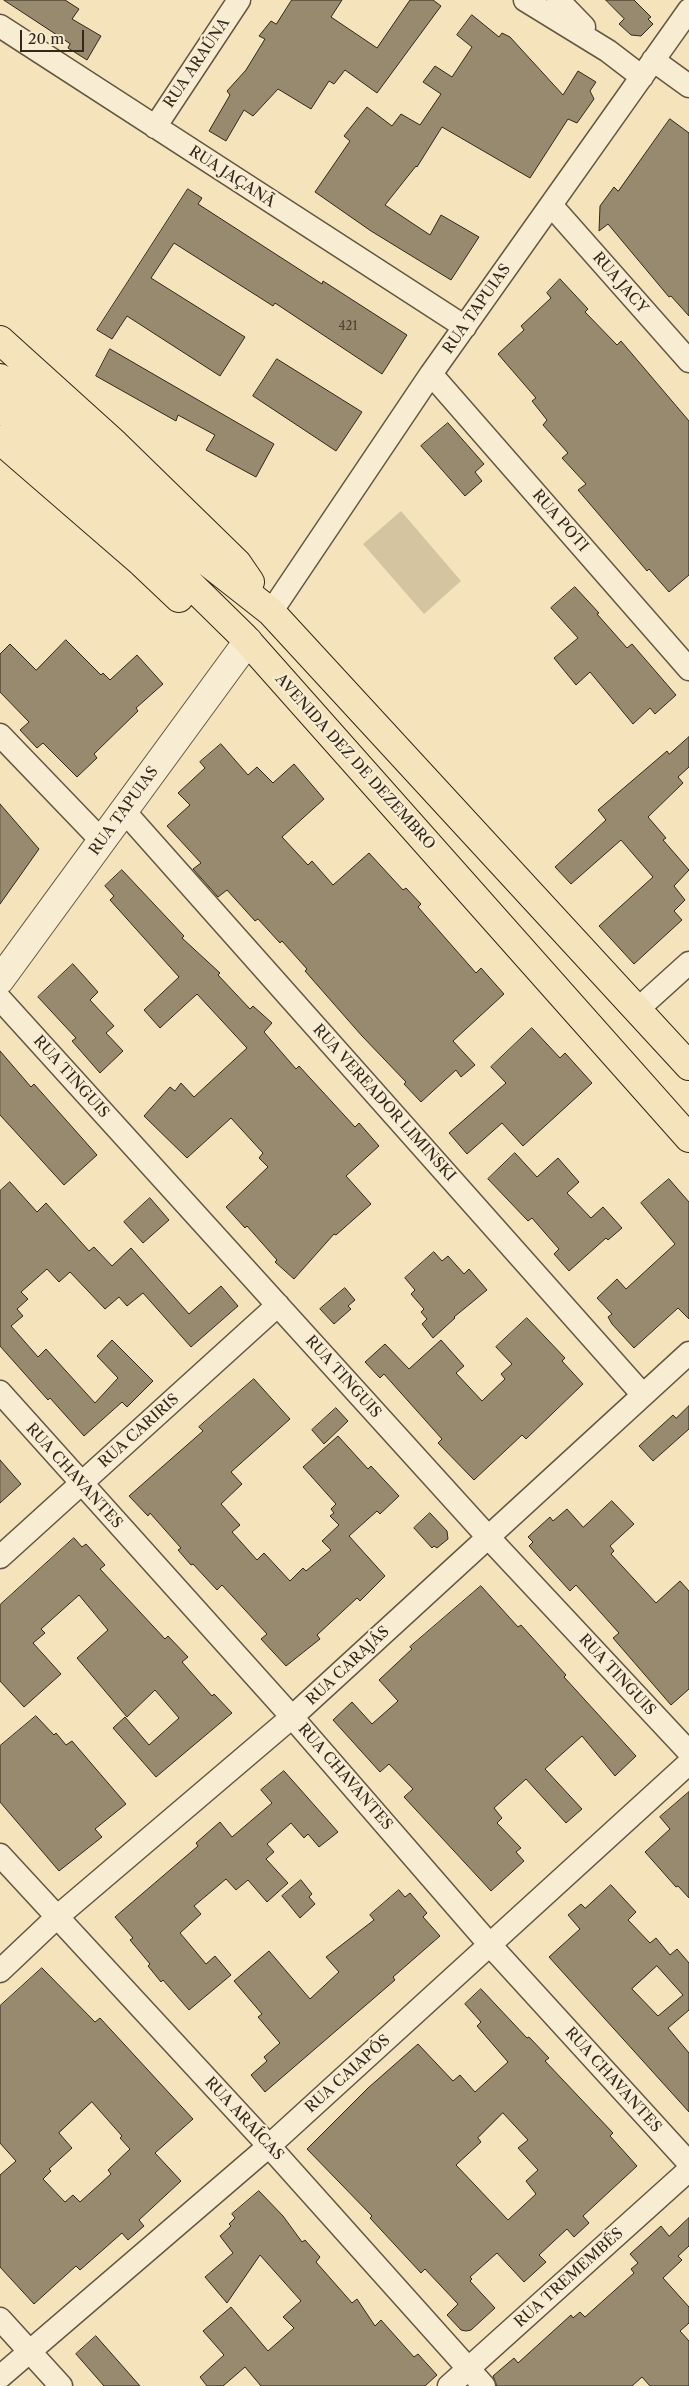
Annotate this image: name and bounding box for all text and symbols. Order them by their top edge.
street label: RUA ARAÚNA [160,15,234,111]
scale bar [22,20,86,52]
text: 20 m [28,29,64,48]
street label: RUA JAÇANÃ [186,142,278,212]
street label: RUA JACY [589,249,651,317]
street label: RUA TAPUIAS [439,261,515,357]
house number: 421 [339,320,357,334]
street label: RUA POTI [528,486,592,556]
street label: AVENIDA DEZ DE DEZEMBRO [271,670,439,854]
street label: RUA TAPUIAS [86,763,162,859]
street label: RUA VEREADOR LIMINSKI [309,1021,459,1185]
street label: RUA TINGUIS [29,1032,113,1122]
street label: RUA TINGUIS [301,1332,385,1422]
street label: RUA CARIRIS [95,1390,183,1472]
street label: RUA CHAVANTES [22,1420,126,1532]
street label: RUA CARAJÁS [303,1623,393,1709]
street label: RUA TINGUIS [575,1631,659,1719]
street label: RUA CHAVANTES [294,1720,396,1834]
street label: RUA CHAVANTES [561,2024,665,2136]
street label: RUA CAIAPÓS [302,2031,394,2117]
street label: RUA ARAÍCAS [201,2074,287,2164]
street label: RUA TREMEMBÉS [511,2225,627,2331]

